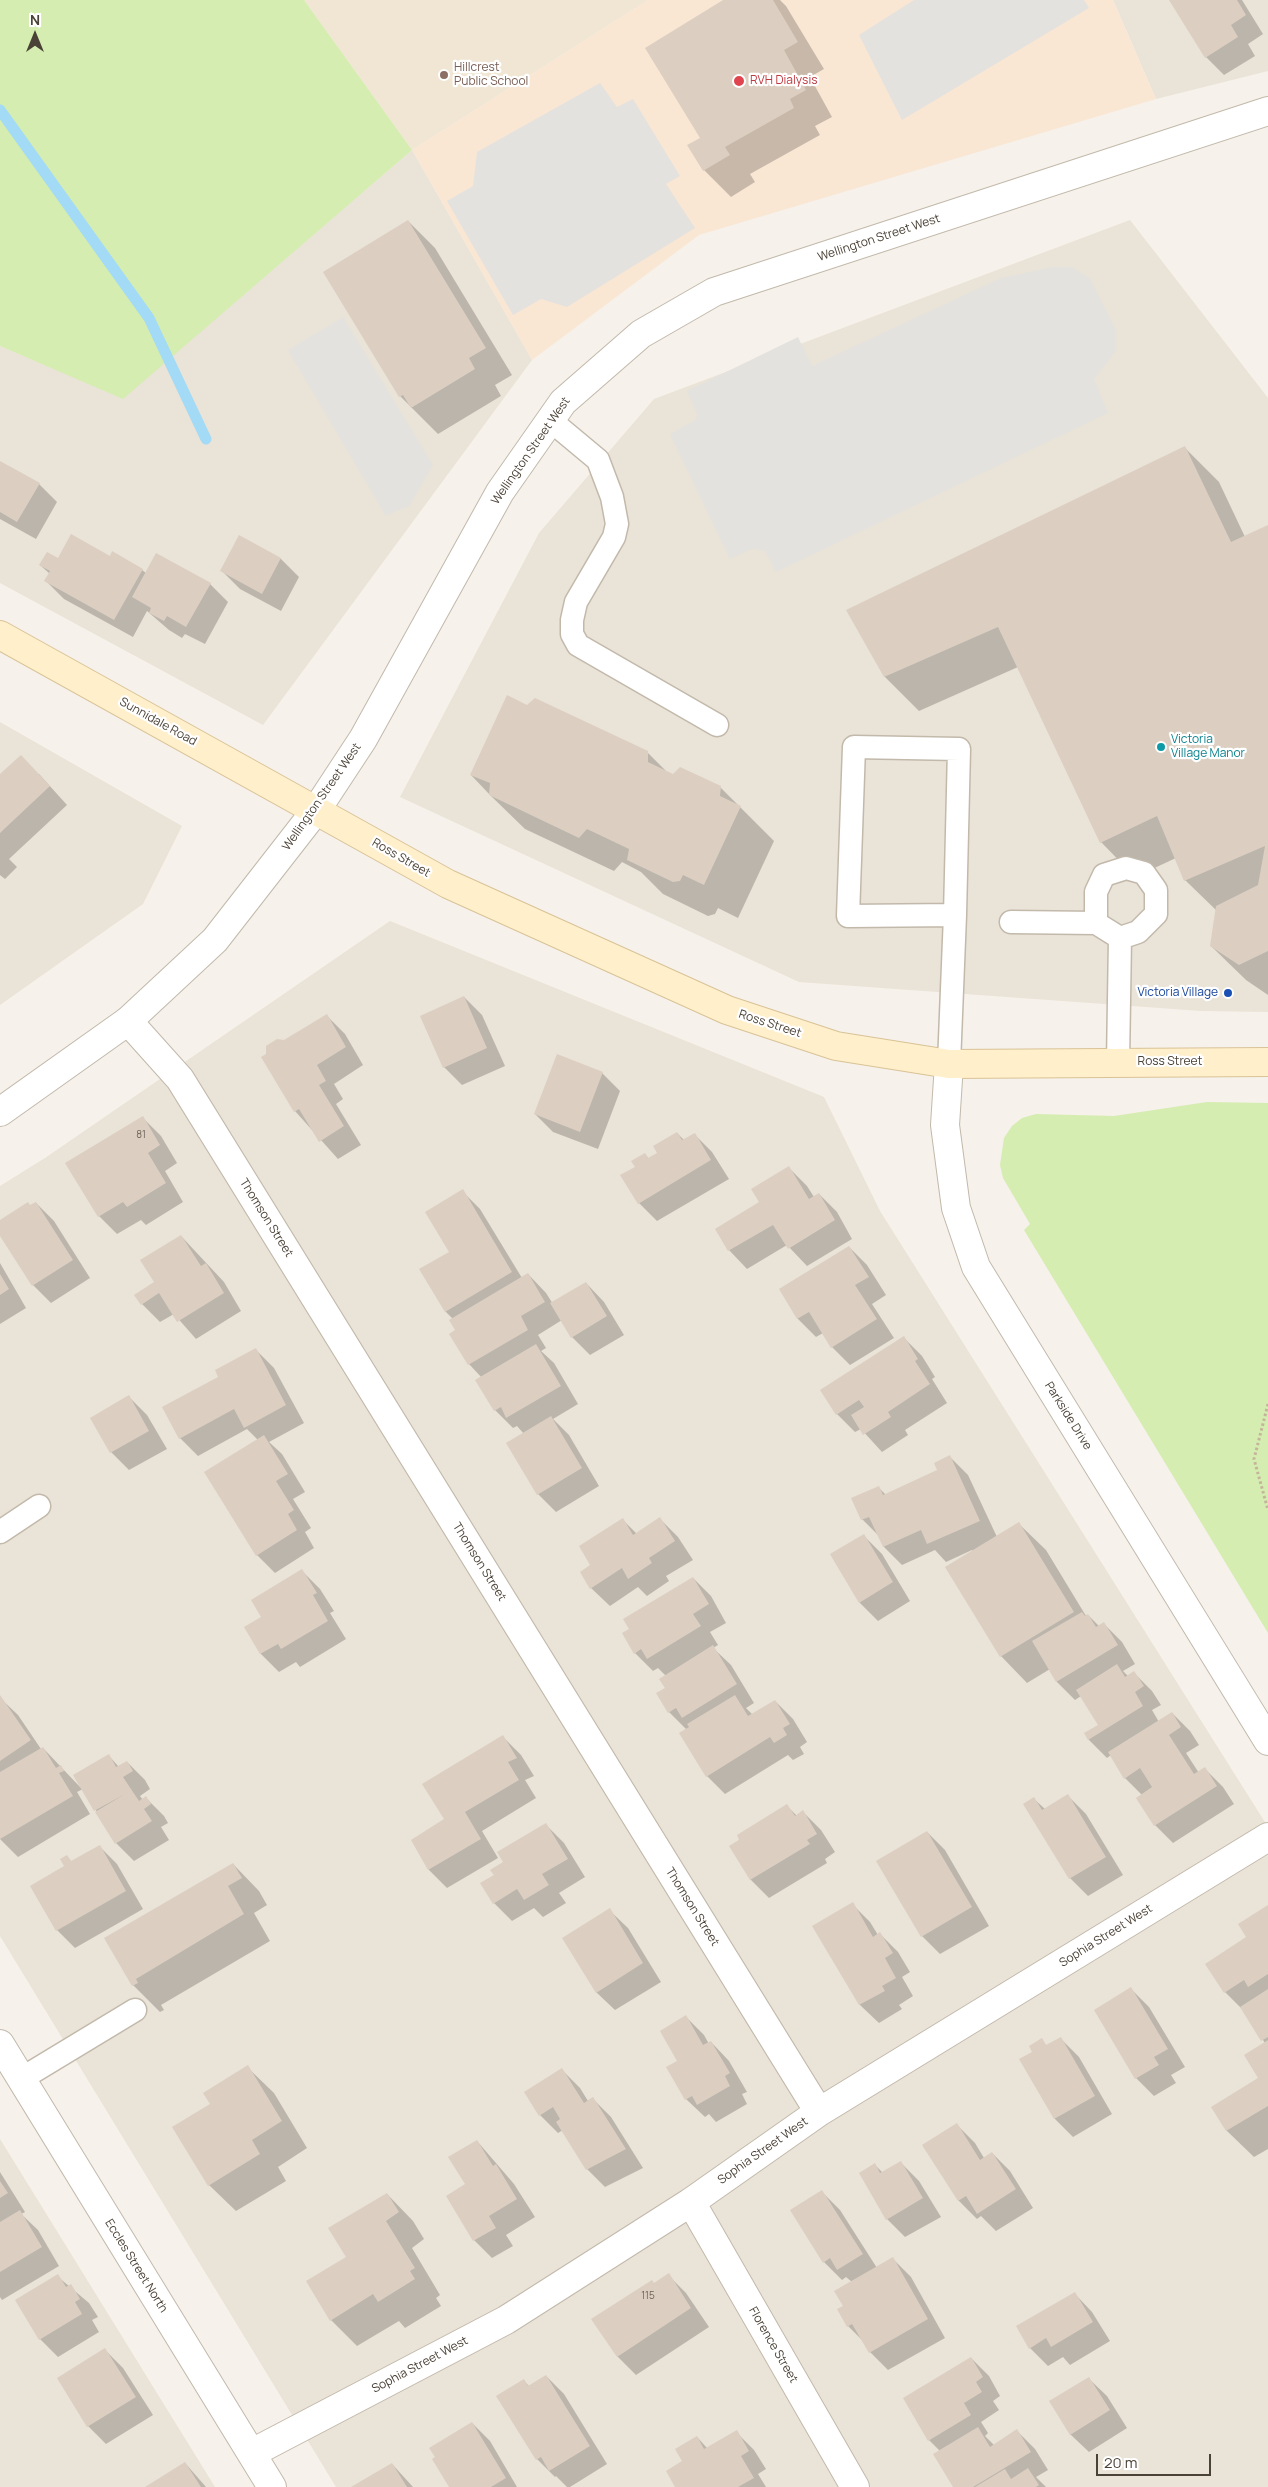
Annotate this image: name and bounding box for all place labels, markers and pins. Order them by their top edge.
place label: Hillcrest Public School [454,61,528,89]
marker: Hillcrest Public School [438,69,450,81]
marker: RVH Dialysis [732,74,746,88]
place label: RVH Dialysis [750,74,817,88]
place label: Victoria Village Manor [1171,733,1245,761]
marker: Victoria Village Manor [1155,741,1167,753]
place label: Victoria Village [1138,986,1218,1000]
marker: Victoria Village [1222,987,1234,999]

